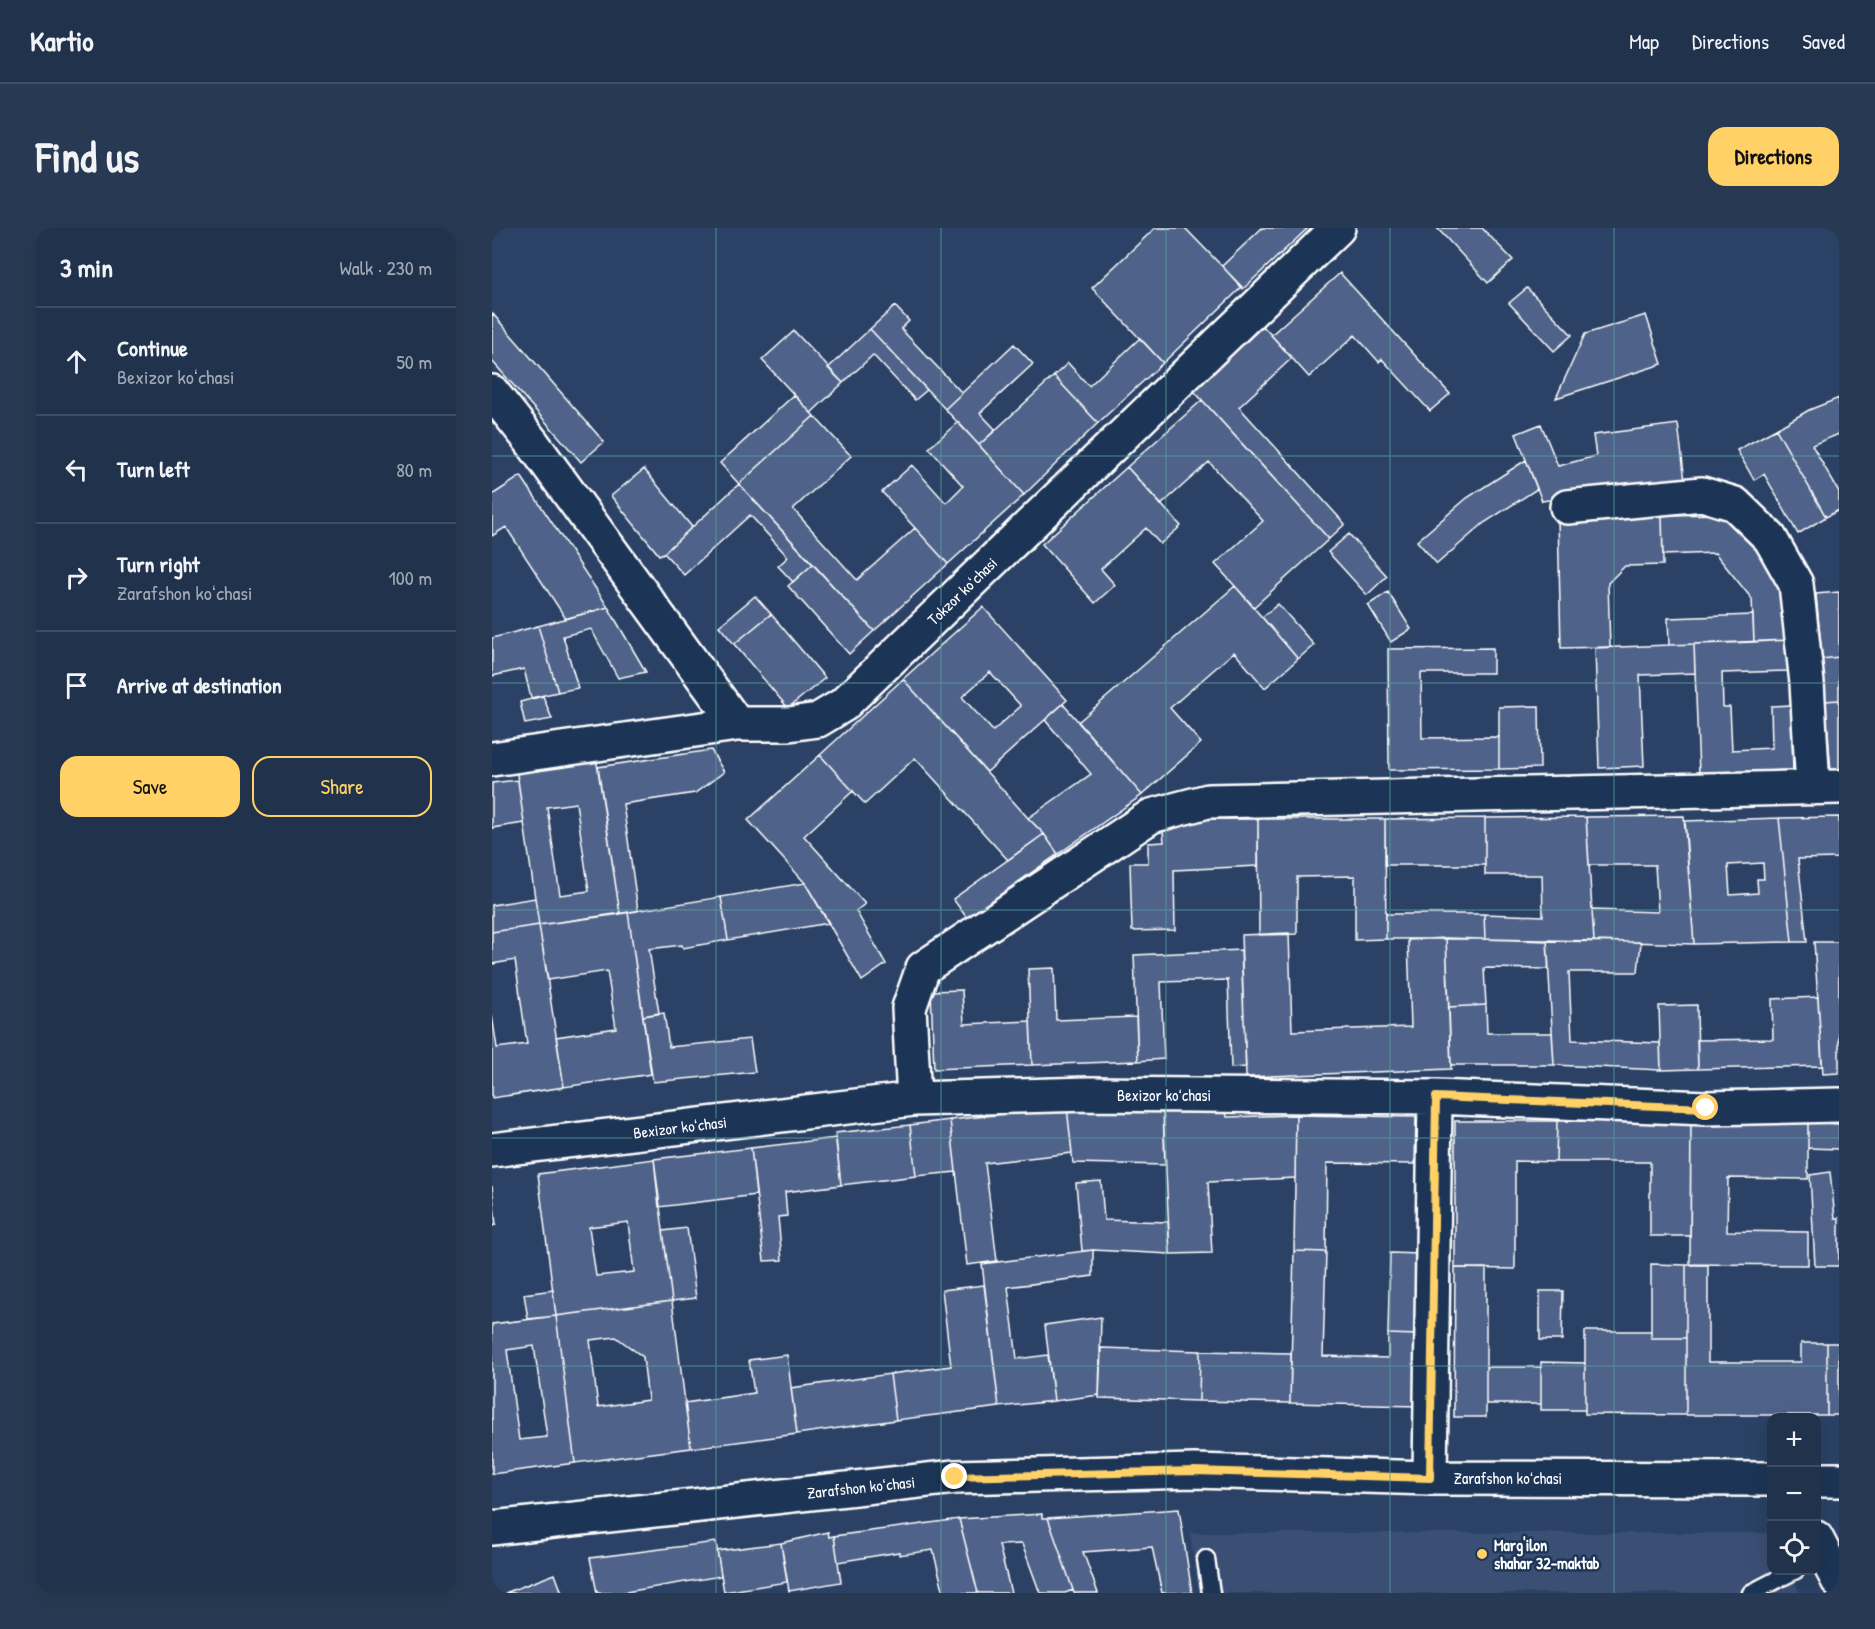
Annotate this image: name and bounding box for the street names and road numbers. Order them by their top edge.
street label: Tokzor koʻchasi [922,552,1002,630]
street label: Bexizor koʻchasi [1117,1084,1211,1106]
street label: Bexizor koʻchasi [632,1110,728,1144]
street label: Zarafshon koʻchasi [1454,1467,1562,1489]
street label: Zarafshon koʻchasi [806,1470,916,1504]

